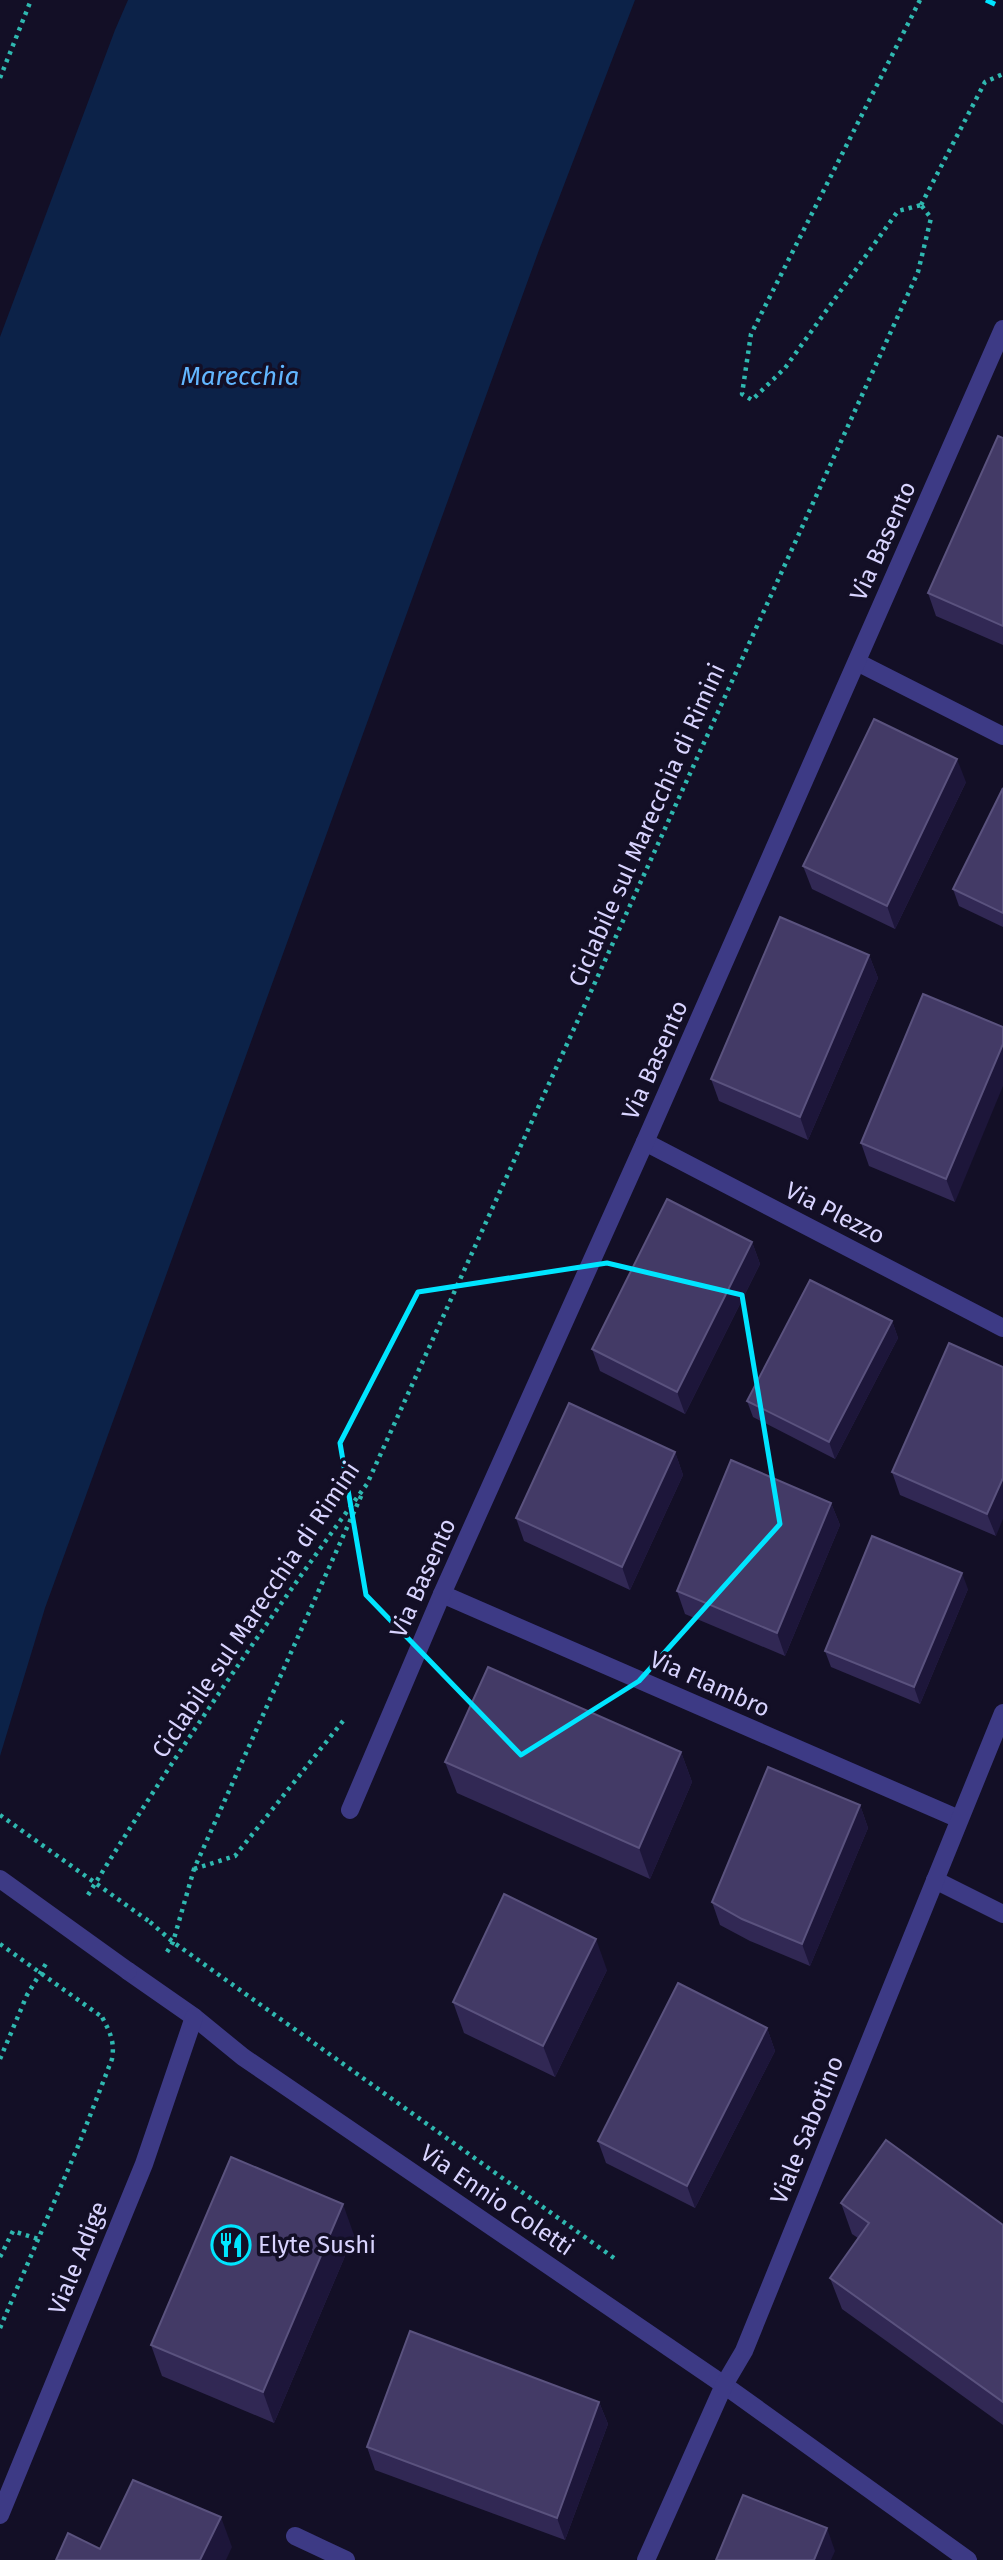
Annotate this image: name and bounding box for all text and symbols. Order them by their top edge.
water label: Marecchia [181,361,299,392]
street label: Via Basento [844,477,922,605]
street label: Ciclabile sul Marecchia di Rimini [563,659,731,991]
street label: Via Basento [616,996,694,1124]
street label: Via Plezzo [781,1176,889,1250]
street label: Ciclabile sul Marecchia di Rimini [146,1457,366,1763]
street label: Via Basento [384,1514,462,1642]
street label: Via Flambro [646,1645,774,1723]
street label: Viale Sabotino [765,2052,849,2208]
street label: Via Ennio Coletti [415,2138,579,2262]
street label: Viale Adige [43,2197,113,2319]
restaurant icon: Elyte Sushi [210,2224,252,2266]
place label: Elyte Sushi [258,2231,376,2259]

